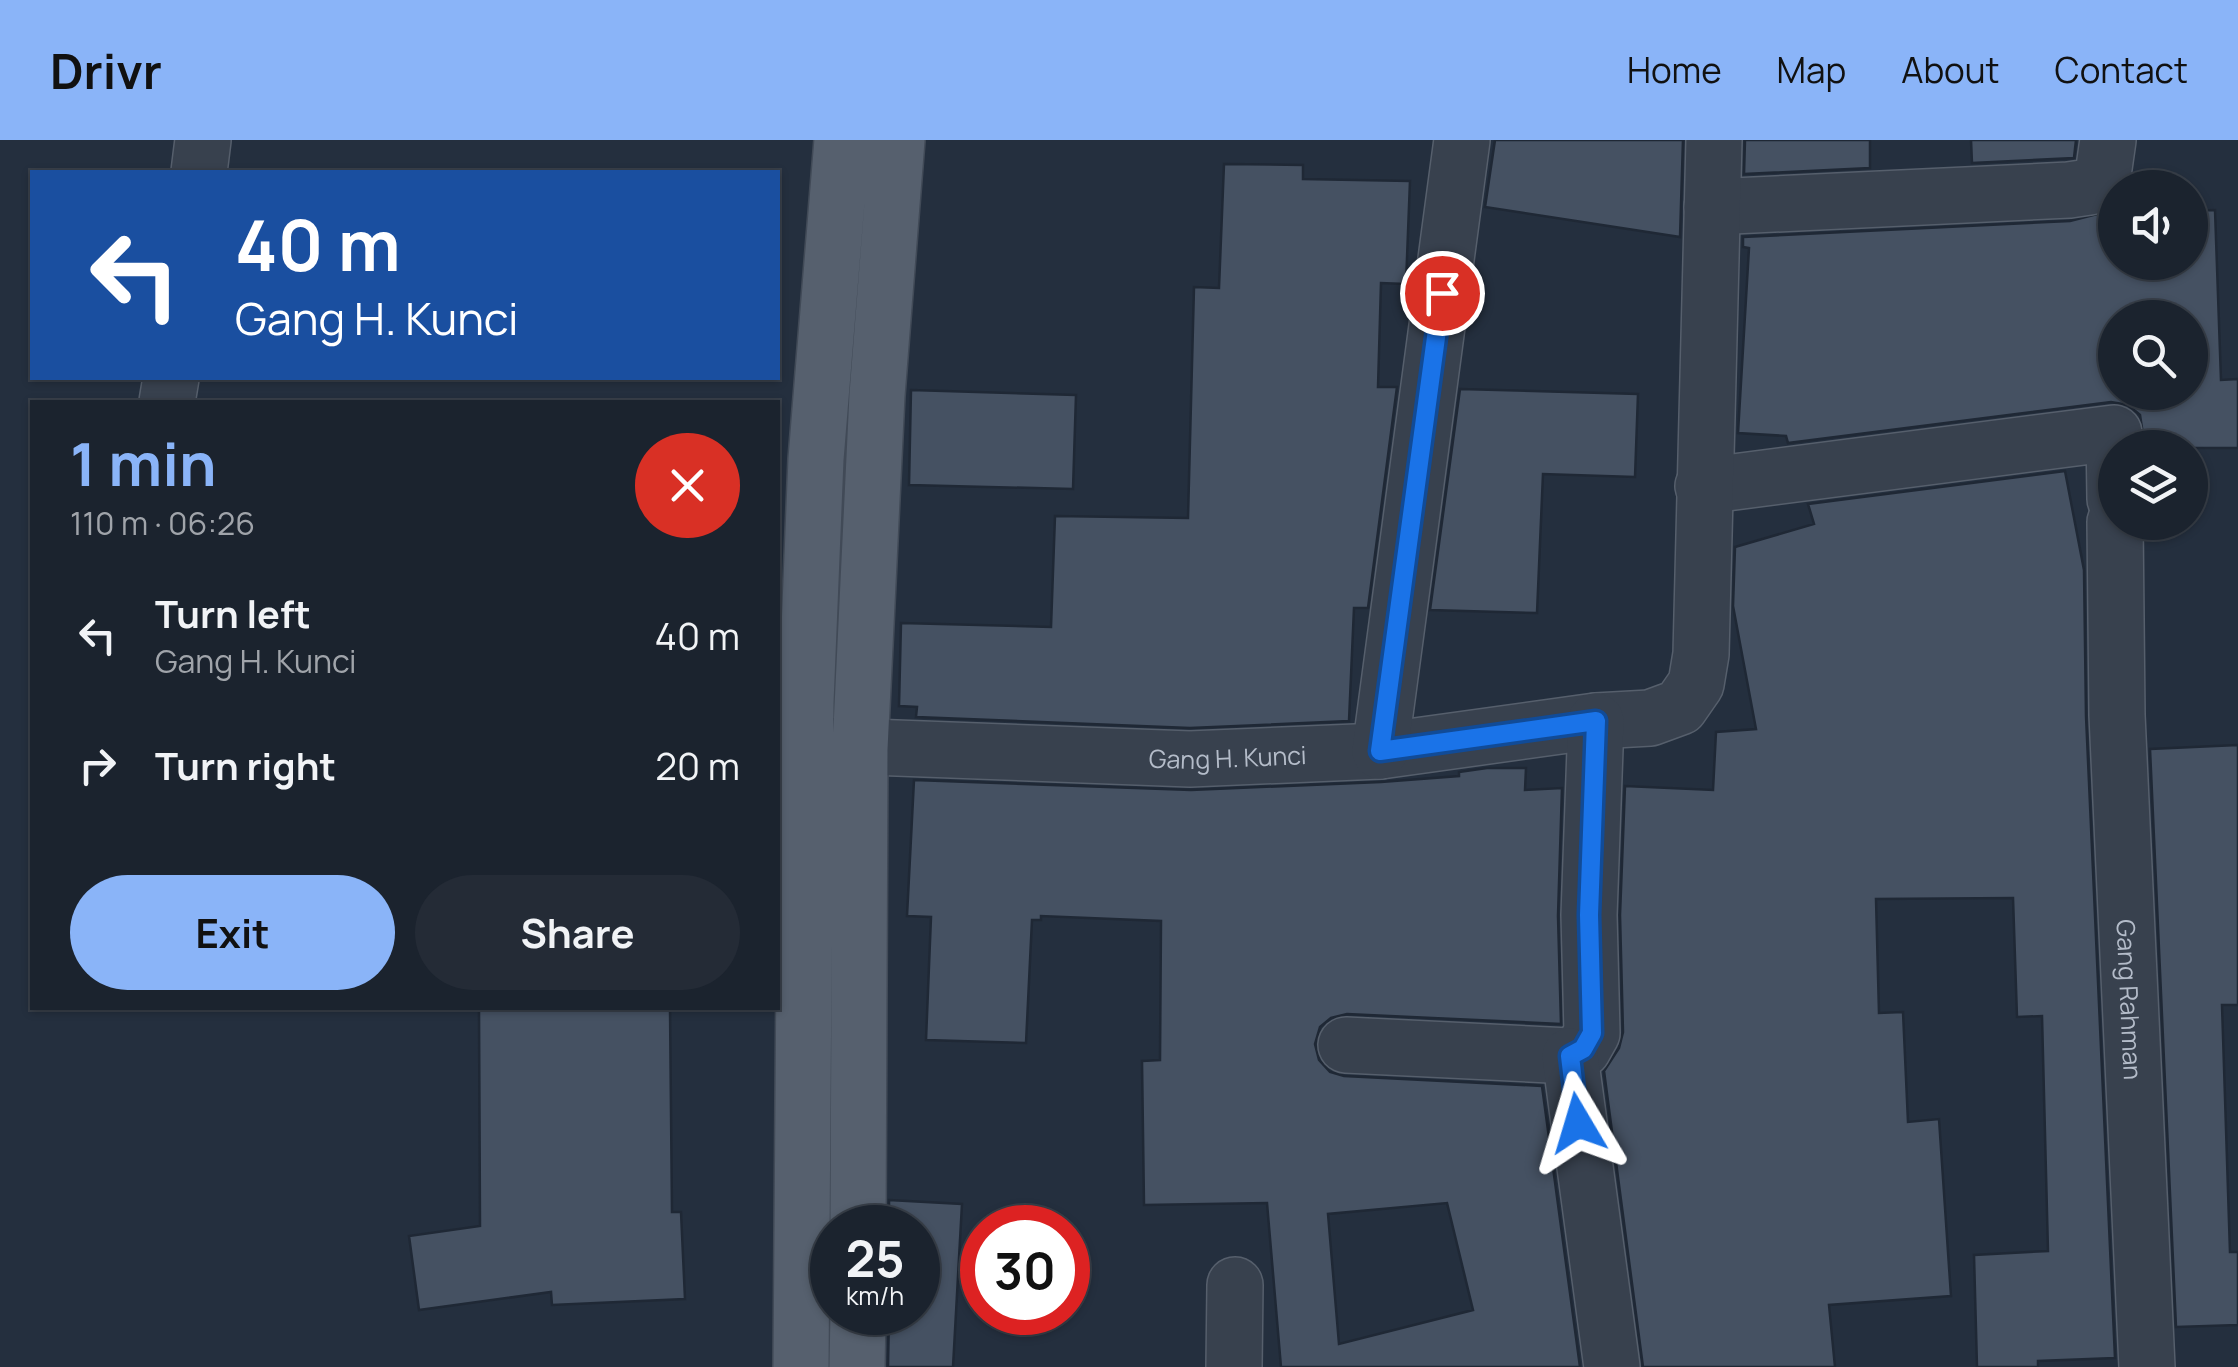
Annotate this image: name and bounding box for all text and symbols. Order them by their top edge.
text: Drivr [50,38,162,103]
text: Home [1627,46,1722,94]
text: Map [1777,46,1846,94]
text: About [1901,46,2000,94]
text: Contact [2055,46,2188,94]
map controls [2098,170,2208,540]
button: sound [2098,170,2208,280]
text: 40 m [235,196,401,292]
icon: left [70,210,200,340]
pin [1400,251,1485,336]
icon: arrive [1415,266,1470,321]
text: Gang H. Kunci [235,287,519,349]
button: search [2098,300,2208,410]
text: 1 min [70,422,217,504]
button: layers [2098,430,2208,540]
button: close [635,433,740,538]
text: 110 m · 06:26 [70,501,255,545]
text: Turn left [155,587,311,639]
icon: left [70,608,125,663]
text: 40 m [655,609,740,661]
text: Gang H. Kunci [155,639,357,683]
street label: Gang H. Kunci [1148,737,1307,777]
icon: right [70,738,125,793]
text: Turn right [155,739,336,791]
text: 20 m [655,739,740,791]
button: Exit [70,875,395,990]
button: Share [415,875,740,990]
street label: Gang Rahman [2109,919,2151,1081]
position arrow [1526,1071,1630,1175]
speed limit sign: 30 [960,1205,1090,1335]
text: 25 [845,1224,905,1292]
text: km/h [846,1278,904,1313]

